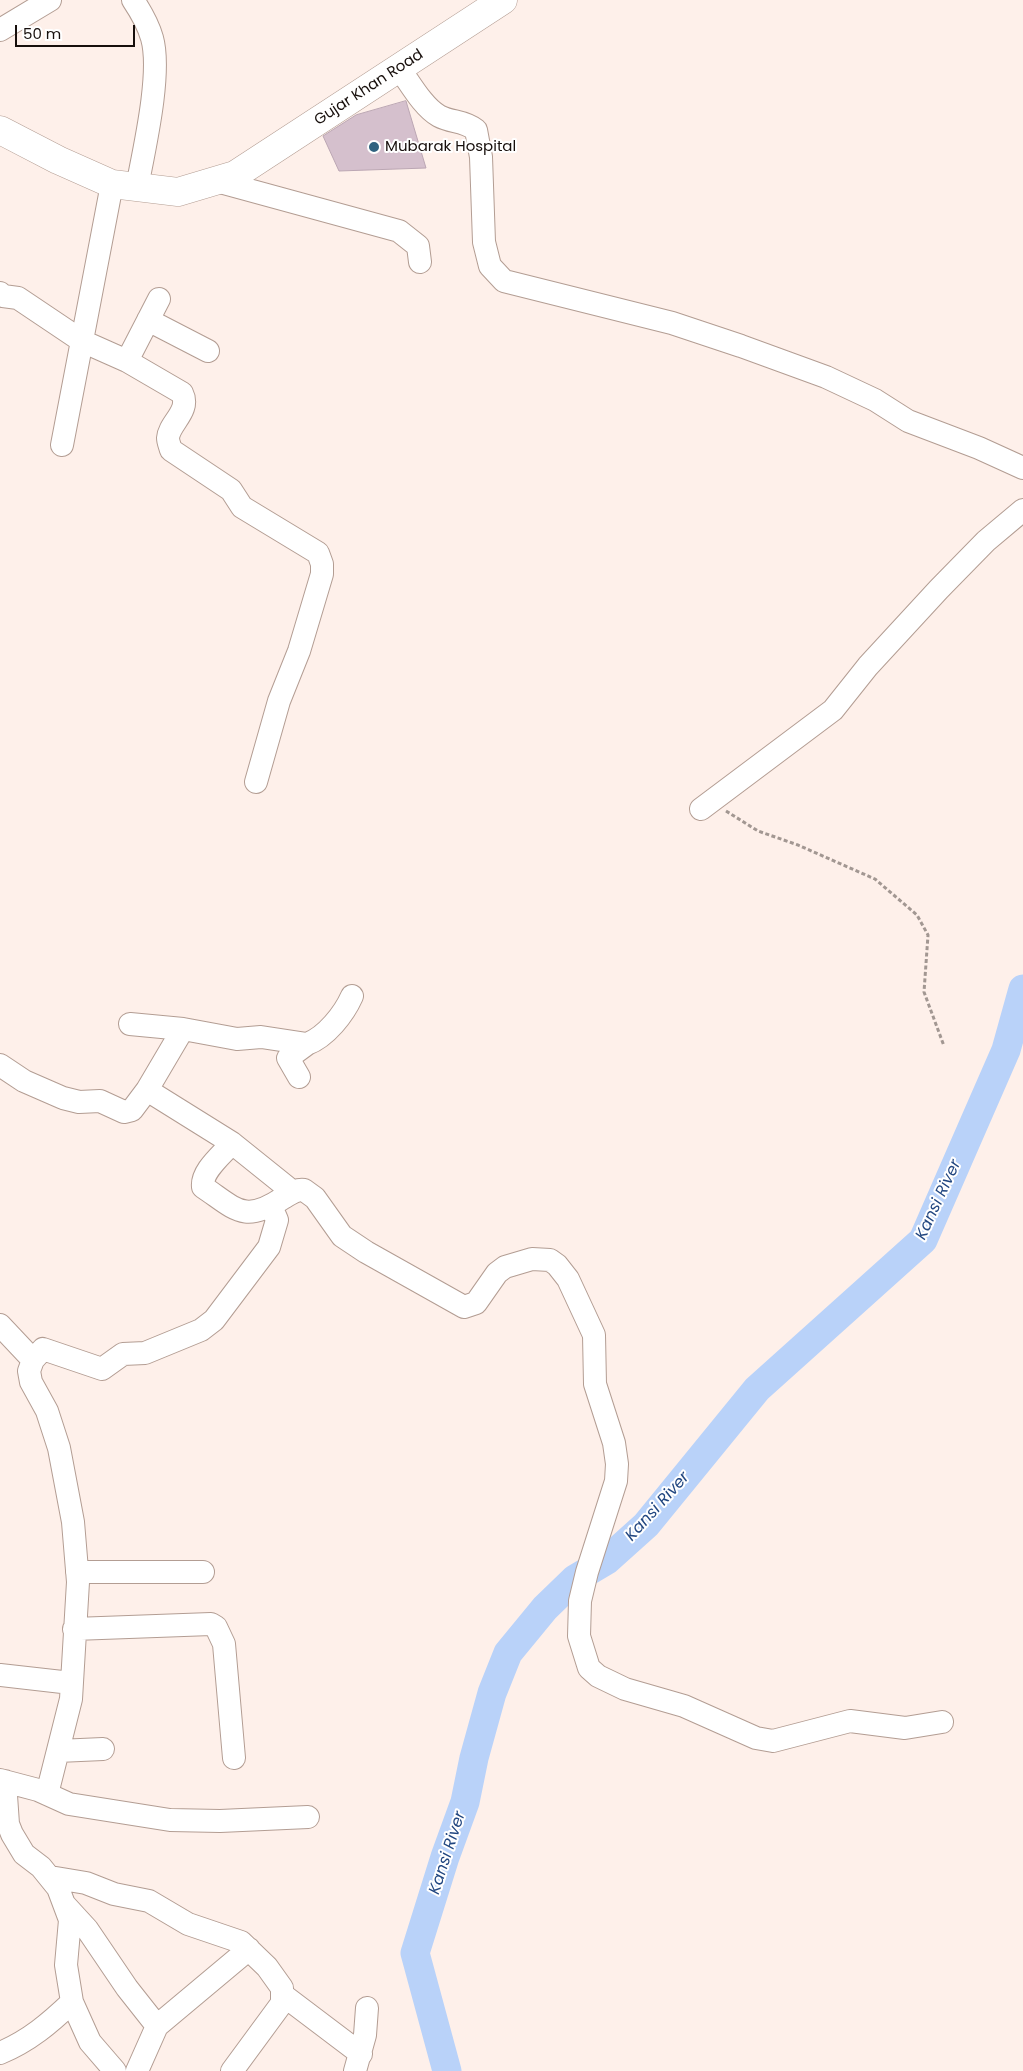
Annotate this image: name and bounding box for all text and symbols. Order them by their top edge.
scale bar [18,15,138,47]
text: 50 m [23,23,61,44]
street label: Gujar Khan Road [311,46,427,130]
place label: Mubarak Hospital [385,138,516,156]
marker: Mubarak Hospital [367,140,381,154]
water label: Kansi River [912,1157,966,1243]
water label: Kansi River [622,1469,694,1545]
water label: Kansi River [426,1809,470,1897]

